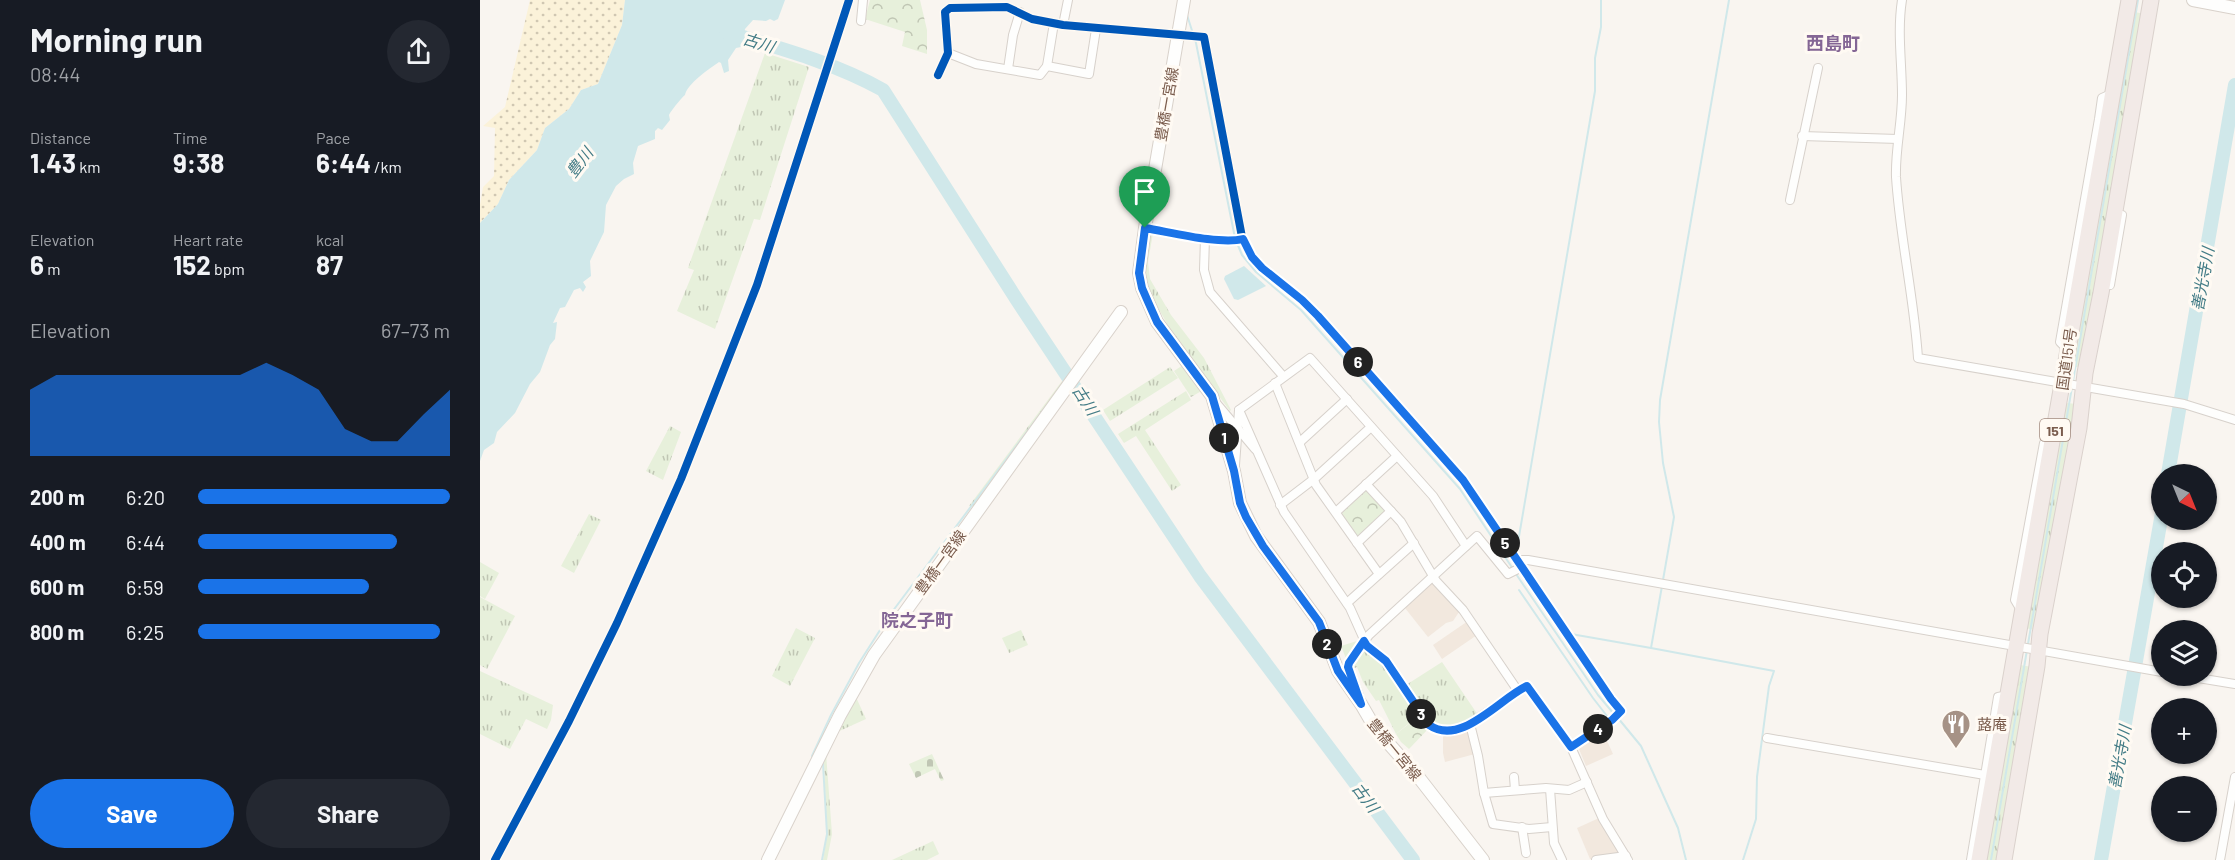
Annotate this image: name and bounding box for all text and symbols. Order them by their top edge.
text: Morning run [30,19,203,59]
button: share [387,20,450,83]
water label: 古川 [741,28,779,56]
district label: 西島町 [1806,32,1860,54]
text: 08:44 [30,62,81,86]
street label: 豊橋一宮線 [1151,65,1181,143]
text: Distance [30,128,91,147]
text: Time [173,128,208,147]
text: Pace [316,128,350,147]
water label: 豊川 [562,142,597,181]
text: 1.43 [30,147,76,178]
text: 9:38 [173,147,224,178]
text: 6:44 [316,147,371,178]
text: km [76,157,100,176]
text: /km [371,157,402,176]
pin [1119,166,1170,228]
icon: arrive [1128,175,1161,208]
text: Elevation [30,230,94,249]
text: Heart rate [173,230,243,249]
text: kcal [316,230,344,249]
water label: 善光寺川 [2187,244,2217,312]
text: 6 [30,249,44,280]
text: 152 [173,249,211,280]
text: 87 [316,249,343,280]
text: m [44,259,60,278]
text: bpm [211,259,245,278]
text: Elevation [30,318,111,342]
text: 67–73 m [381,318,450,342]
street label: 国道151号 [2053,327,2079,391]
pin: 6 [1343,347,1373,377]
text: 6 [1354,352,1362,371]
water label: 古川 [1069,381,1104,420]
road number: 151 [2040,419,2070,441]
pin: 1 [1209,423,1239,453]
text: 1 [1221,428,1227,447]
north arrow [2151,464,2217,530]
map controls [2151,464,2217,842]
text: 200 m [30,485,85,509]
text: 6:20 [126,485,165,509]
street label: 豊橋一宮線 [911,526,969,598]
pin: 5 [1490,528,1520,558]
text: 400 m [30,530,86,554]
text: 6:44 [126,530,165,554]
text: 5 [1501,533,1509,552]
button: locate [2151,542,2217,608]
text: 600 m [30,575,84,599]
text: 6:59 [126,575,164,599]
district label: 院之子町 [881,609,953,631]
text: 800 m [30,620,84,644]
text: 6:25 [126,620,164,644]
button: layers [2151,620,2217,686]
pin: 2 [1312,629,1342,659]
text: 2 [1323,634,1331,653]
button: + [2151,698,2217,764]
pin: 3 [1406,699,1436,729]
text: 3 [1417,704,1425,723]
restaurant icon: 蕗庵 [1940,708,1972,750]
street label: 豊橋一宮線 [1364,714,1426,784]
pin: 4 [1583,714,1613,744]
place label: 蕗庵 [1977,715,2007,733]
text: 4 [1593,719,1603,738]
water label: 善光寺川 [2104,722,2134,790]
button: − [2151,776,2217,842]
water label: 古川 [1349,778,1384,817]
button: Save [30,779,234,848]
button: Share [246,779,450,848]

